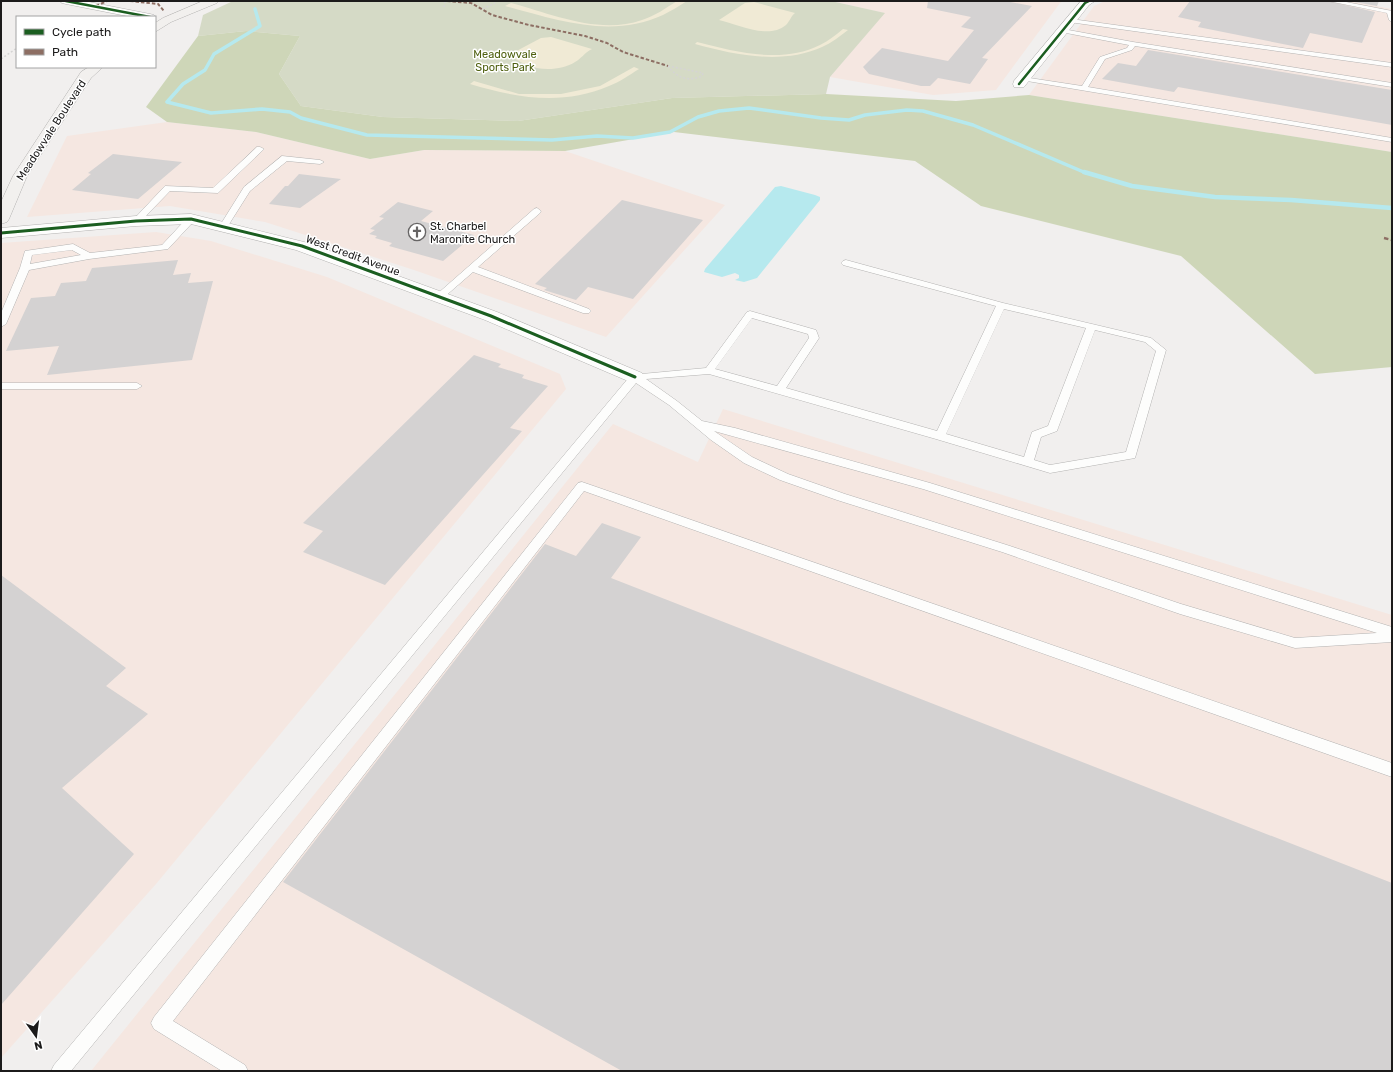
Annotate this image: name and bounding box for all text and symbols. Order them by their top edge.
legend [16,16,156,68]
text: Cycle path [52,25,111,39]
text: Path [52,45,78,59]
park label: Meadowvale Sports Park [473,48,537,74]
street label: Meadowvale Boulevard [14,77,89,183]
place label: St. Charbel Maronite Church [430,220,515,246]
church icon: St. Charbel Maronite Church [407,222,427,242]
street label: West Credit Avenue [304,232,402,279]
north arrow [16,1016,56,1056]
text: N [33,1038,44,1053]

